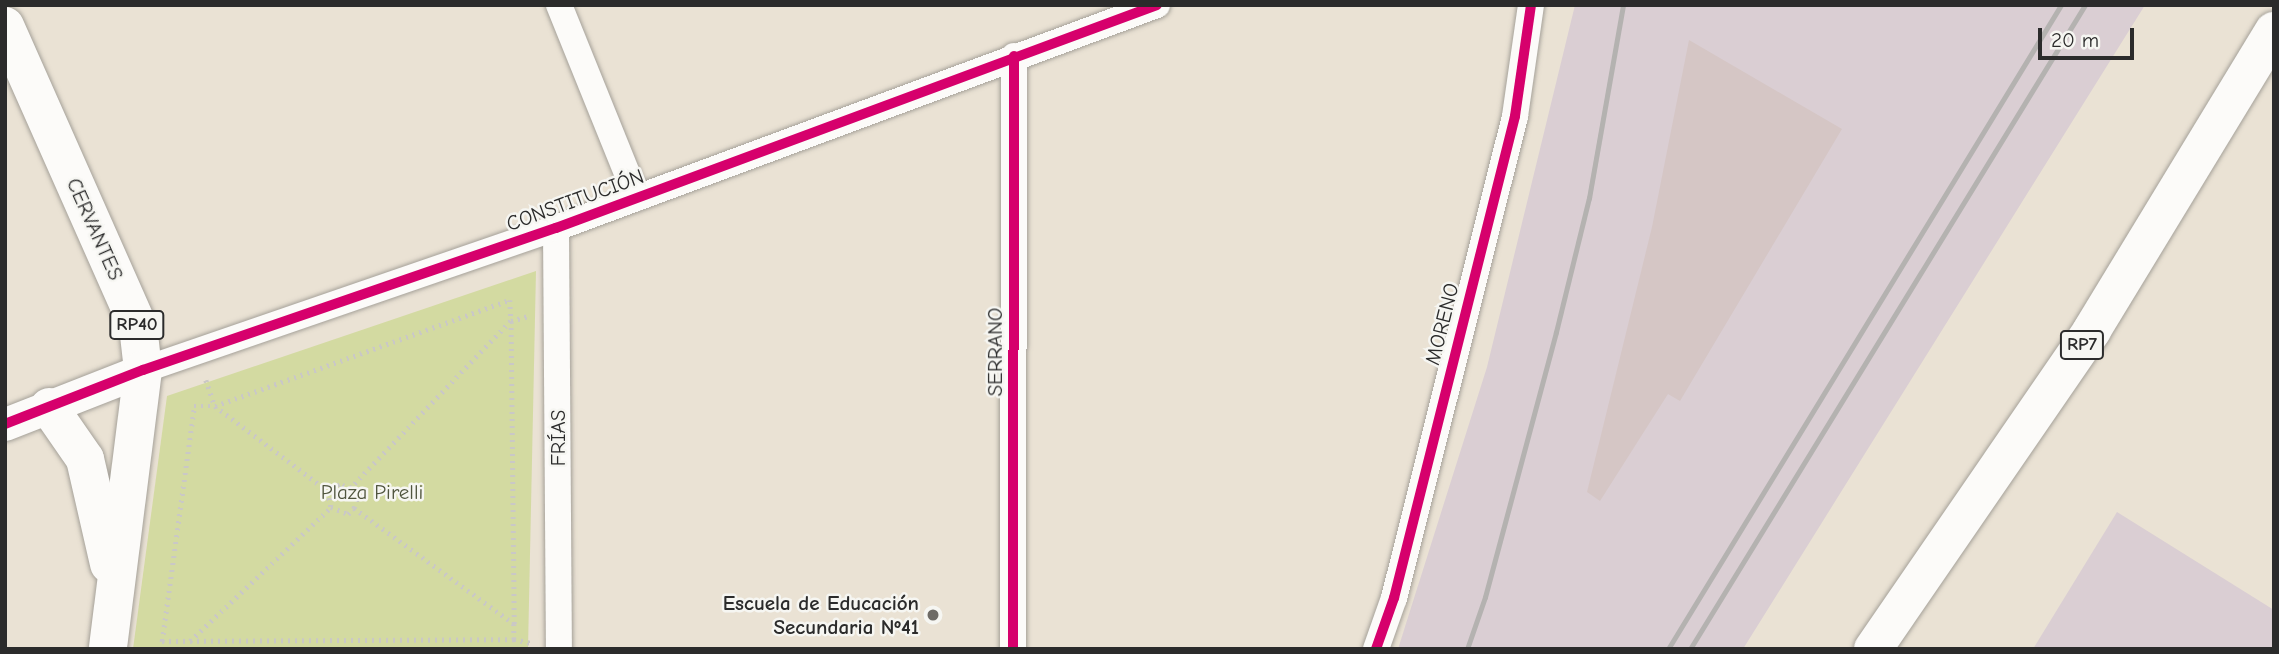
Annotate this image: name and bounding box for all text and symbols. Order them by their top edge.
scale bar [2041,14,2137,58]
text: 20 m [2051,28,2099,52]
street label: CONSTITUCIÓN [503,163,647,237]
street label: CERVANTES [61,174,129,284]
street label: MORENO [1420,280,1464,368]
street label: SERRANO [982,308,1008,396]
road number: RP40 [109,310,165,340]
road number: RP7 [2059,330,2105,360]
street label: FRÍAS [545,410,571,466]
park label: Plaza Pirelli [321,479,423,505]
place label: Escuela de Educación Secundaria Nº41 [723,590,919,640]
marker: Escuela de Educación Secundaria Nº41 [925,607,941,623]

